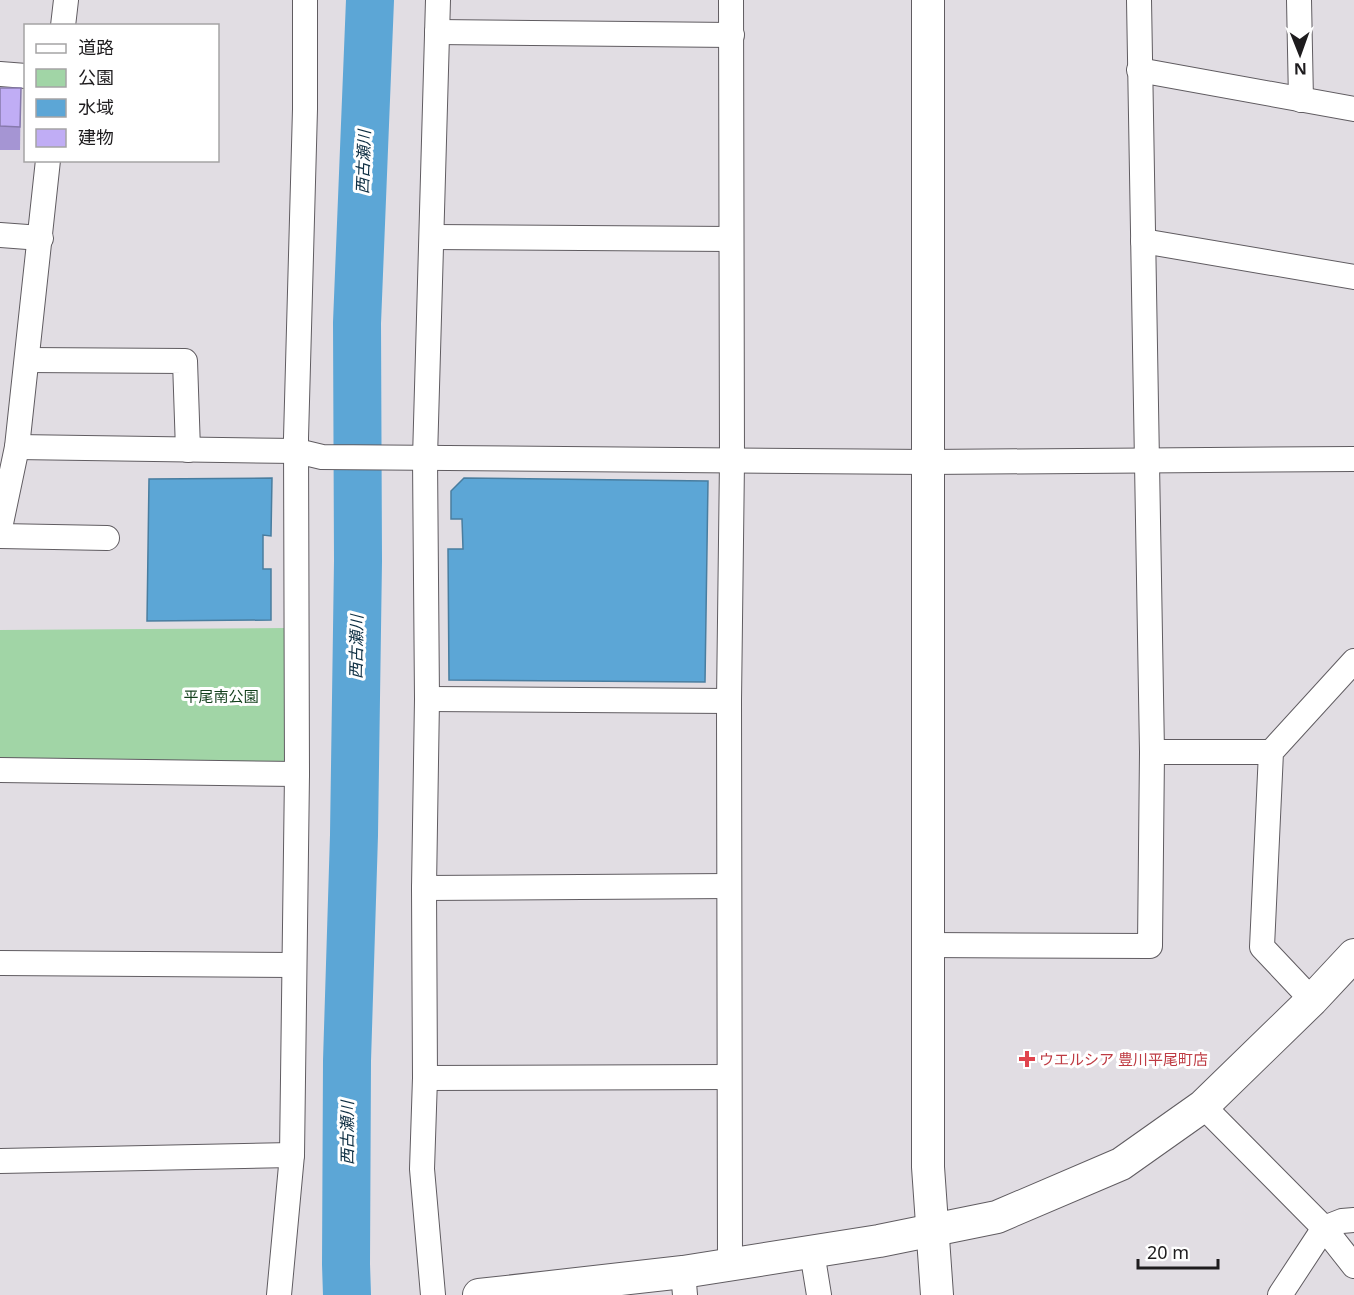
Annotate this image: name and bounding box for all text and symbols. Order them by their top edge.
legend [24,24,219,162]
north arrow [1270,24,1330,84]
text: 道路 [78,35,114,59]
text: N [1294,58,1307,80]
text: 公園 [78,65,114,89]
text: 水域 [78,95,114,119]
text: 建物 [78,125,114,149]
water label: 西古瀬川 [351,128,375,194]
water label: 西古瀬川 [344,613,368,679]
park label: 平尾南公園 [183,686,259,706]
place label: ウエルシア 豊川平尾町店 [1039,1049,1208,1069]
marker: ウエルシア 豊川平尾町店 [1020,1052,1034,1066]
water label: 西古瀬川 [336,1099,358,1165]
scale bar [1138,1232,1218,1270]
text: 20 m [1147,1240,1189,1264]

